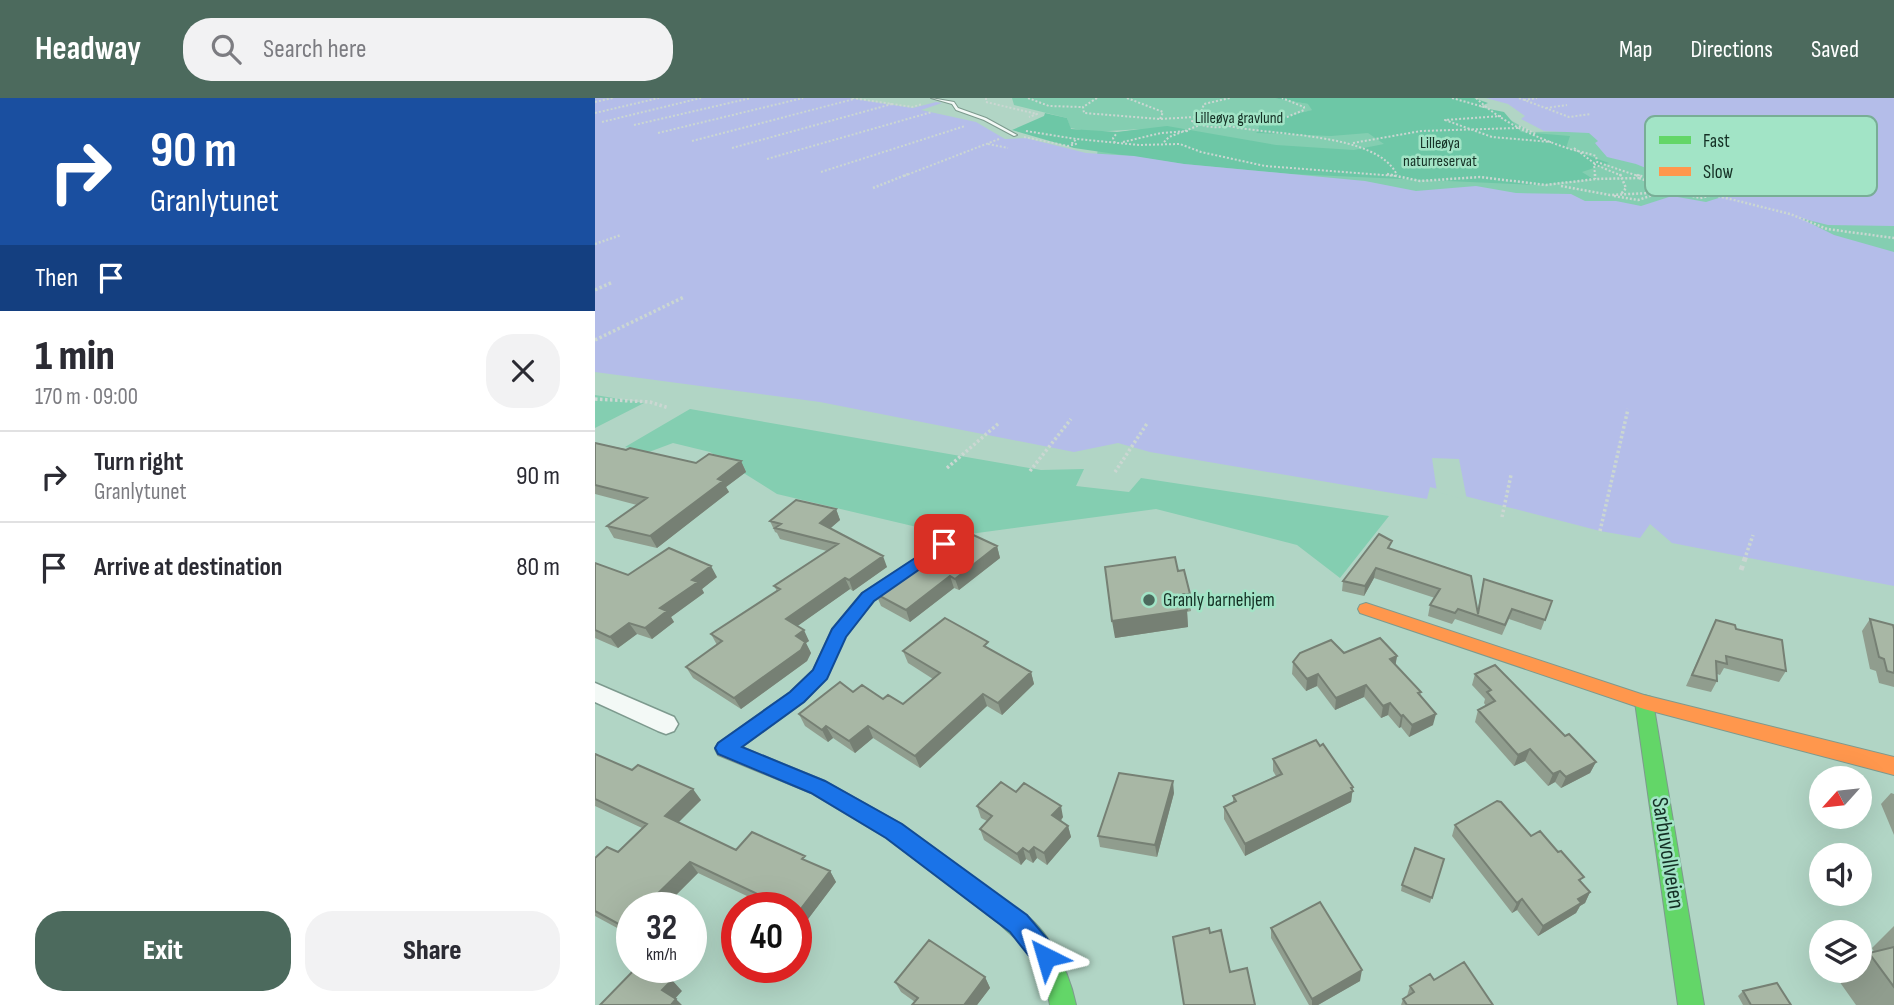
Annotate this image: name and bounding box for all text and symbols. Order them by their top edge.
search box [183,18,673,81]
text: Headway [35,29,141,69]
icon: search [207,30,245,68]
text: Search here [263,34,366,65]
text: Map [1619,35,1652,64]
text: Directions [1690,35,1773,64]
text: Saved [1811,35,1859,64]
park label: Lilleøya gravlund [1195,109,1283,128]
legend [1645,116,1877,196]
text: 90 m [150,122,237,181]
icon: right [35,126,126,217]
text: Fast [1703,130,1730,153]
park label: Lilleøya naturreservat [1403,134,1477,171]
text: Slow [1703,161,1733,184]
text: Granlytunet [150,182,279,221]
icon: arrive [92,259,130,297]
text: Then [35,263,78,294]
text: 1 min [35,331,115,382]
button: close [486,334,560,408]
text: 170 m · 09:00 [35,383,138,411]
text: Turn right [94,447,183,478]
icon: right [35,458,73,496]
text: 90 m [516,461,560,492]
text: Granlytunet [94,478,186,506]
pin [914,514,974,574]
icon: arrive [925,525,963,563]
icon: arrive [35,549,73,587]
text: Arrive at destination [94,552,282,583]
text: 80 m [516,552,560,583]
place label: Granly barnehjem [1163,589,1275,612]
marker: Granly barnehjem [1141,592,1157,608]
north arrow [1809,766,1873,830]
map controls [1809,766,1872,983]
street label: Sarbuvollveien [1645,795,1691,911]
button: sound [1809,843,1872,906]
speed limit sign: 40 [721,892,812,983]
text: 32 [646,907,677,950]
button: Exit [35,911,291,991]
button: Share [305,911,560,991]
position arrow [1009,920,1083,994]
button: layers [1809,920,1872,983]
text: km/h [646,944,677,965]

